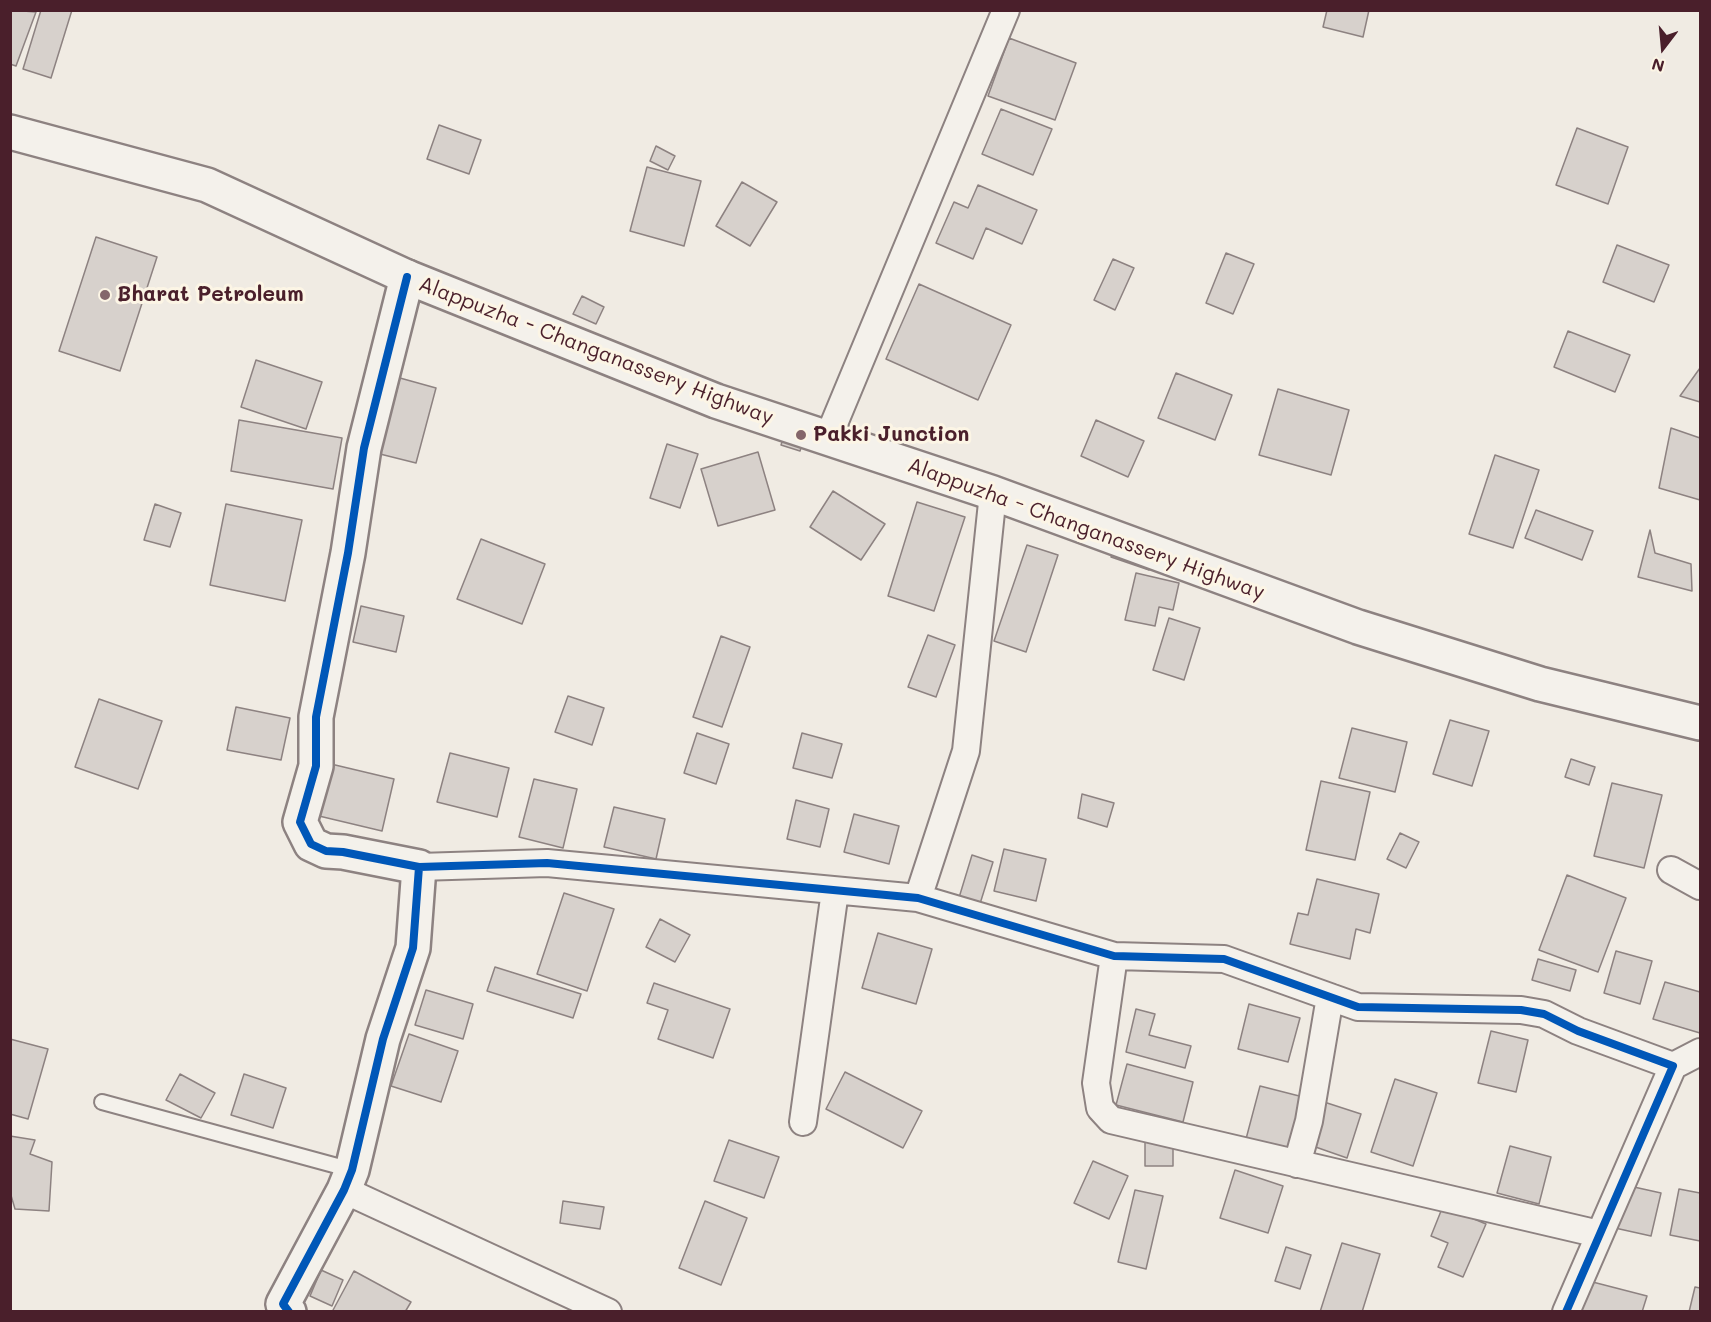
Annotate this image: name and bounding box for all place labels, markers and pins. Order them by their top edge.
place label: Bharat Petroleum [117,282,304,308]
marker: Bharat Petroleum [98,288,112,302]
place label: Pakki Junction [813,422,969,448]
marker: Pakki Junction [794,428,808,442]

